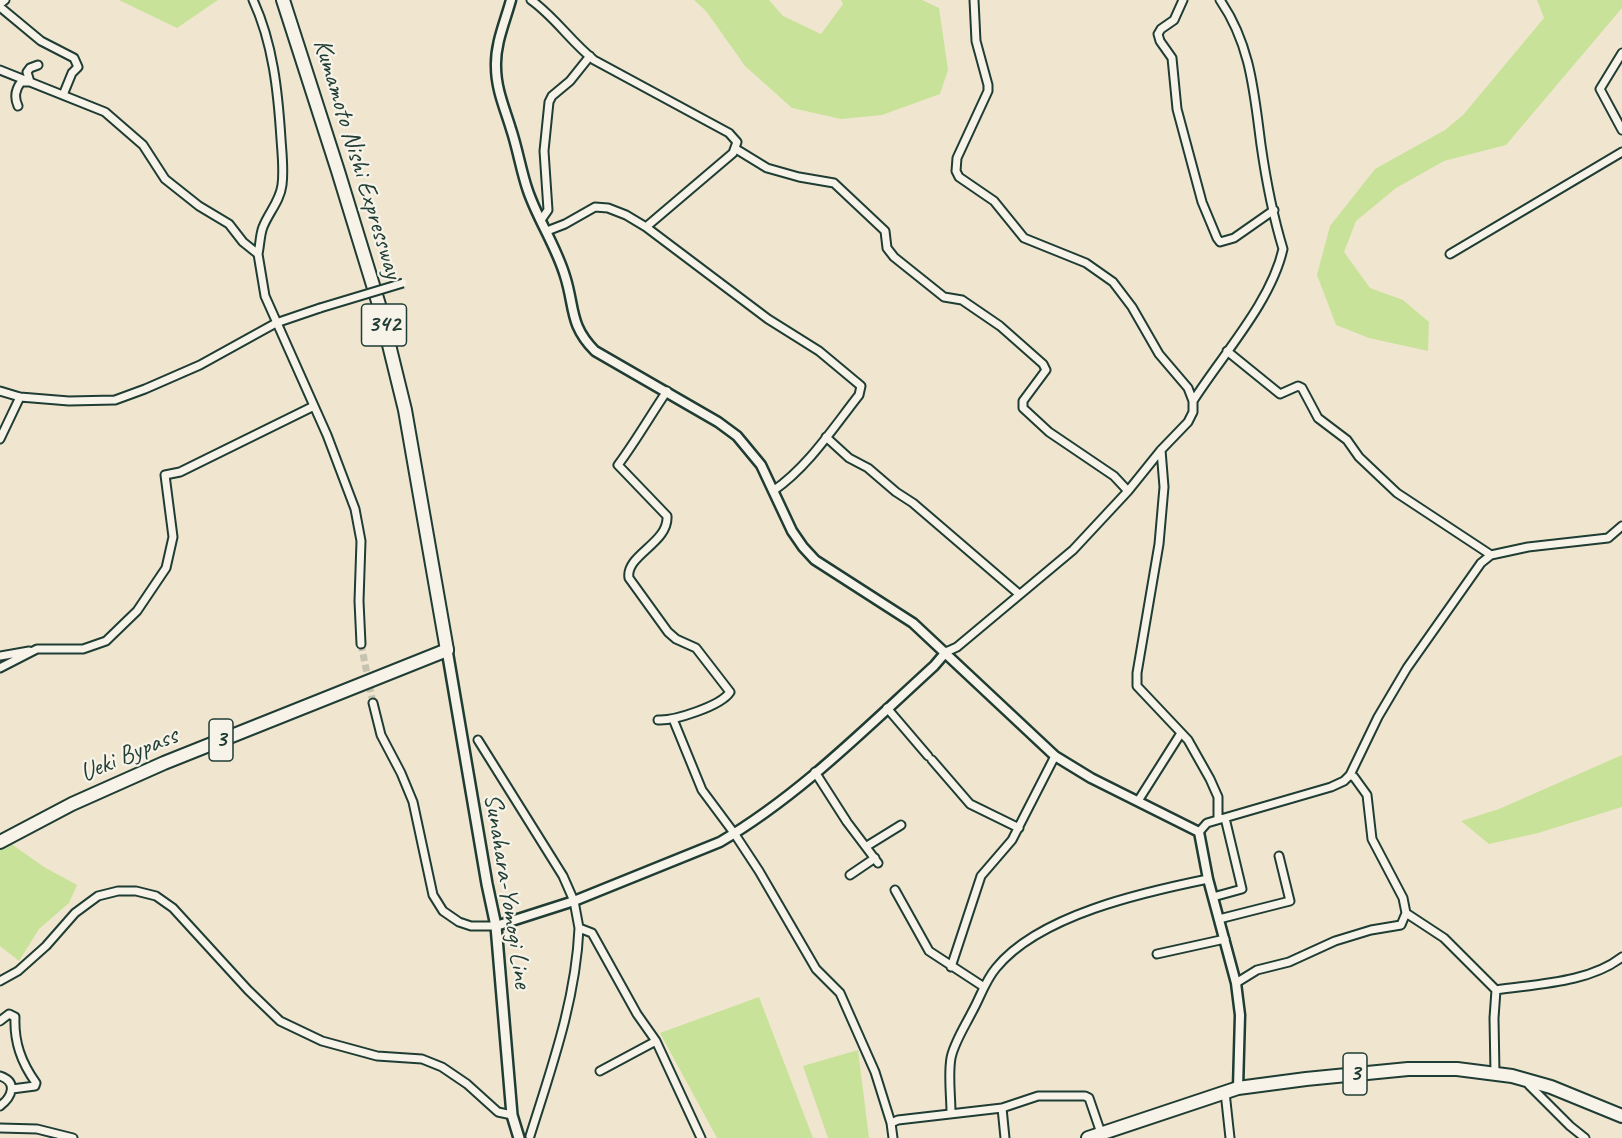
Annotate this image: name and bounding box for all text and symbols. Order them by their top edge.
street label: Kumamoto Nishi Expressway [306,35,408,283]
road number: 342 [362,304,406,346]
road number: 3 [209,719,233,761]
street label: Ueki Bypass [76,721,182,789]
street label: Sunahara-Yomogi Line [476,791,538,991]
road number: 3 [1343,1053,1367,1095]

